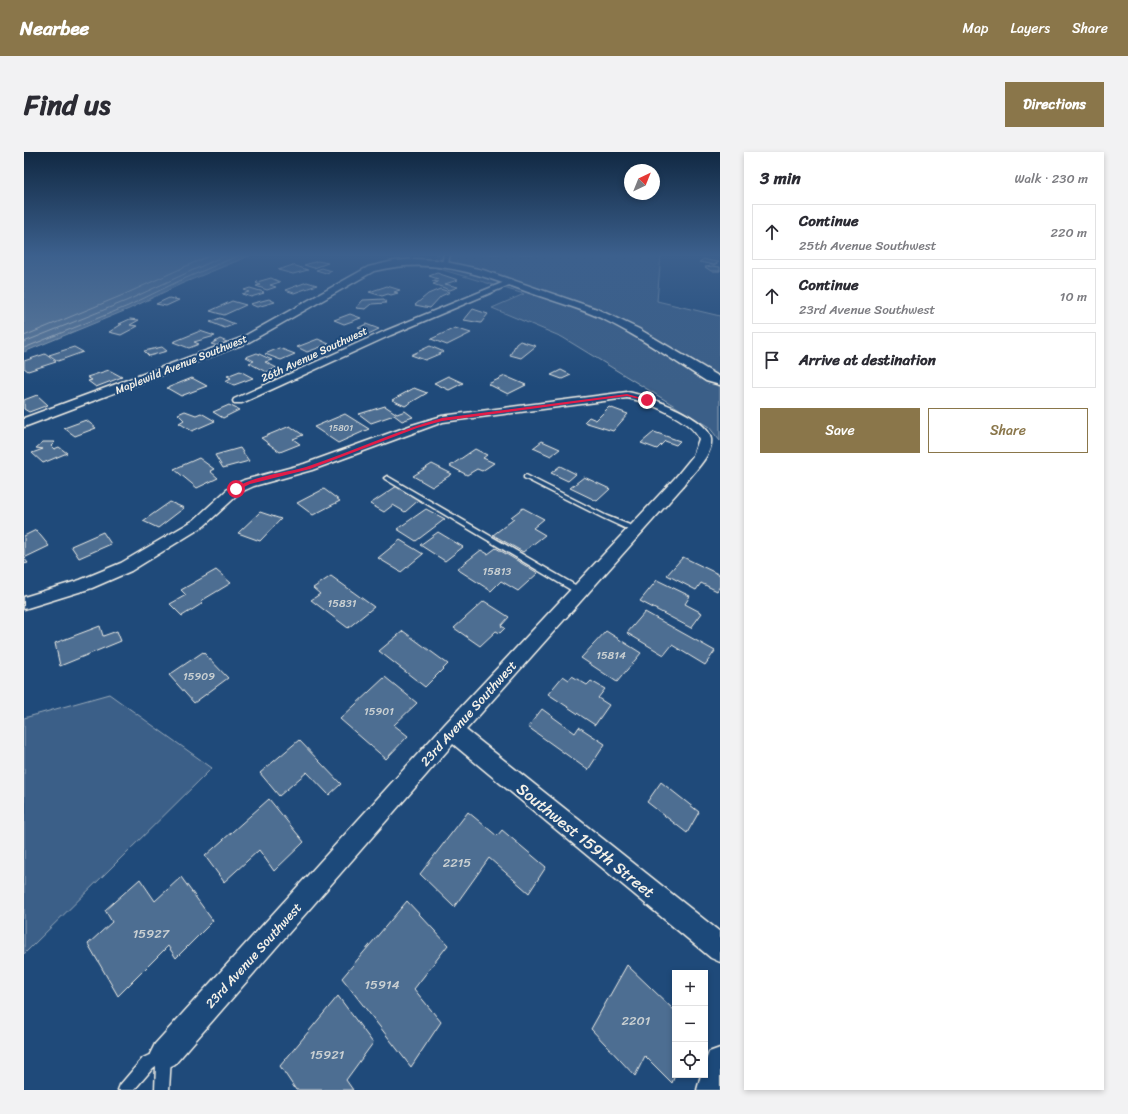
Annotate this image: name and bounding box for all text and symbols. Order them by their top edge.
text: Nearbee [20,12,89,45]
text: Map [963,16,988,41]
text: Layers [1010,16,1050,41]
text: Share [1072,16,1108,41]
text: Find us [24,80,111,129]
button: Directions [1005,82,1104,127]
text: 3 min [760,163,801,193]
north arrow [624,164,660,200]
text: Walk · 230 m [1014,167,1088,190]
text: Continue [799,208,859,234]
icon: ahead [761,221,783,243]
text: 220 m [1050,221,1087,244]
text: 25th Avenue Southwest [799,234,936,257]
text: Continue [799,272,859,298]
icon: ahead [761,285,783,307]
text: 10 m [1060,285,1087,308]
text: 23rd Avenue Southwest [799,298,935,321]
street label: 26th Avenue Southwest [258,321,371,388]
street label: Maplewild Avenue Southwest [112,329,250,400]
text: Arrive at destination [799,347,936,373]
icon: arrive [761,349,783,371]
route end [638,391,656,409]
button: Save [760,408,920,453]
button: Share [928,408,1088,453]
house number: 15801 [329,420,353,436]
route start [227,480,245,498]
house number: 15813 [483,562,511,581]
house number: 15831 [328,594,357,613]
house number: 15814 [596,646,626,665]
street label: 23rd Avenue Southwest [414,655,523,772]
house number: 15909 [183,667,215,686]
house number: 15901 [364,702,394,721]
street label: Southwest 159th Street [510,775,662,906]
house number: 2215 [443,851,471,874]
street label: 23rd Avenue Southwest [199,897,308,1014]
house number: 15927 [133,922,171,945]
map controls [672,970,708,1078]
button: + [672,970,708,1006]
house number: 15914 [364,973,400,996]
button: − [672,1006,708,1042]
house number: 2201 [622,1009,651,1032]
button: locate [672,1042,708,1078]
house number: 15921 [310,1043,345,1066]

